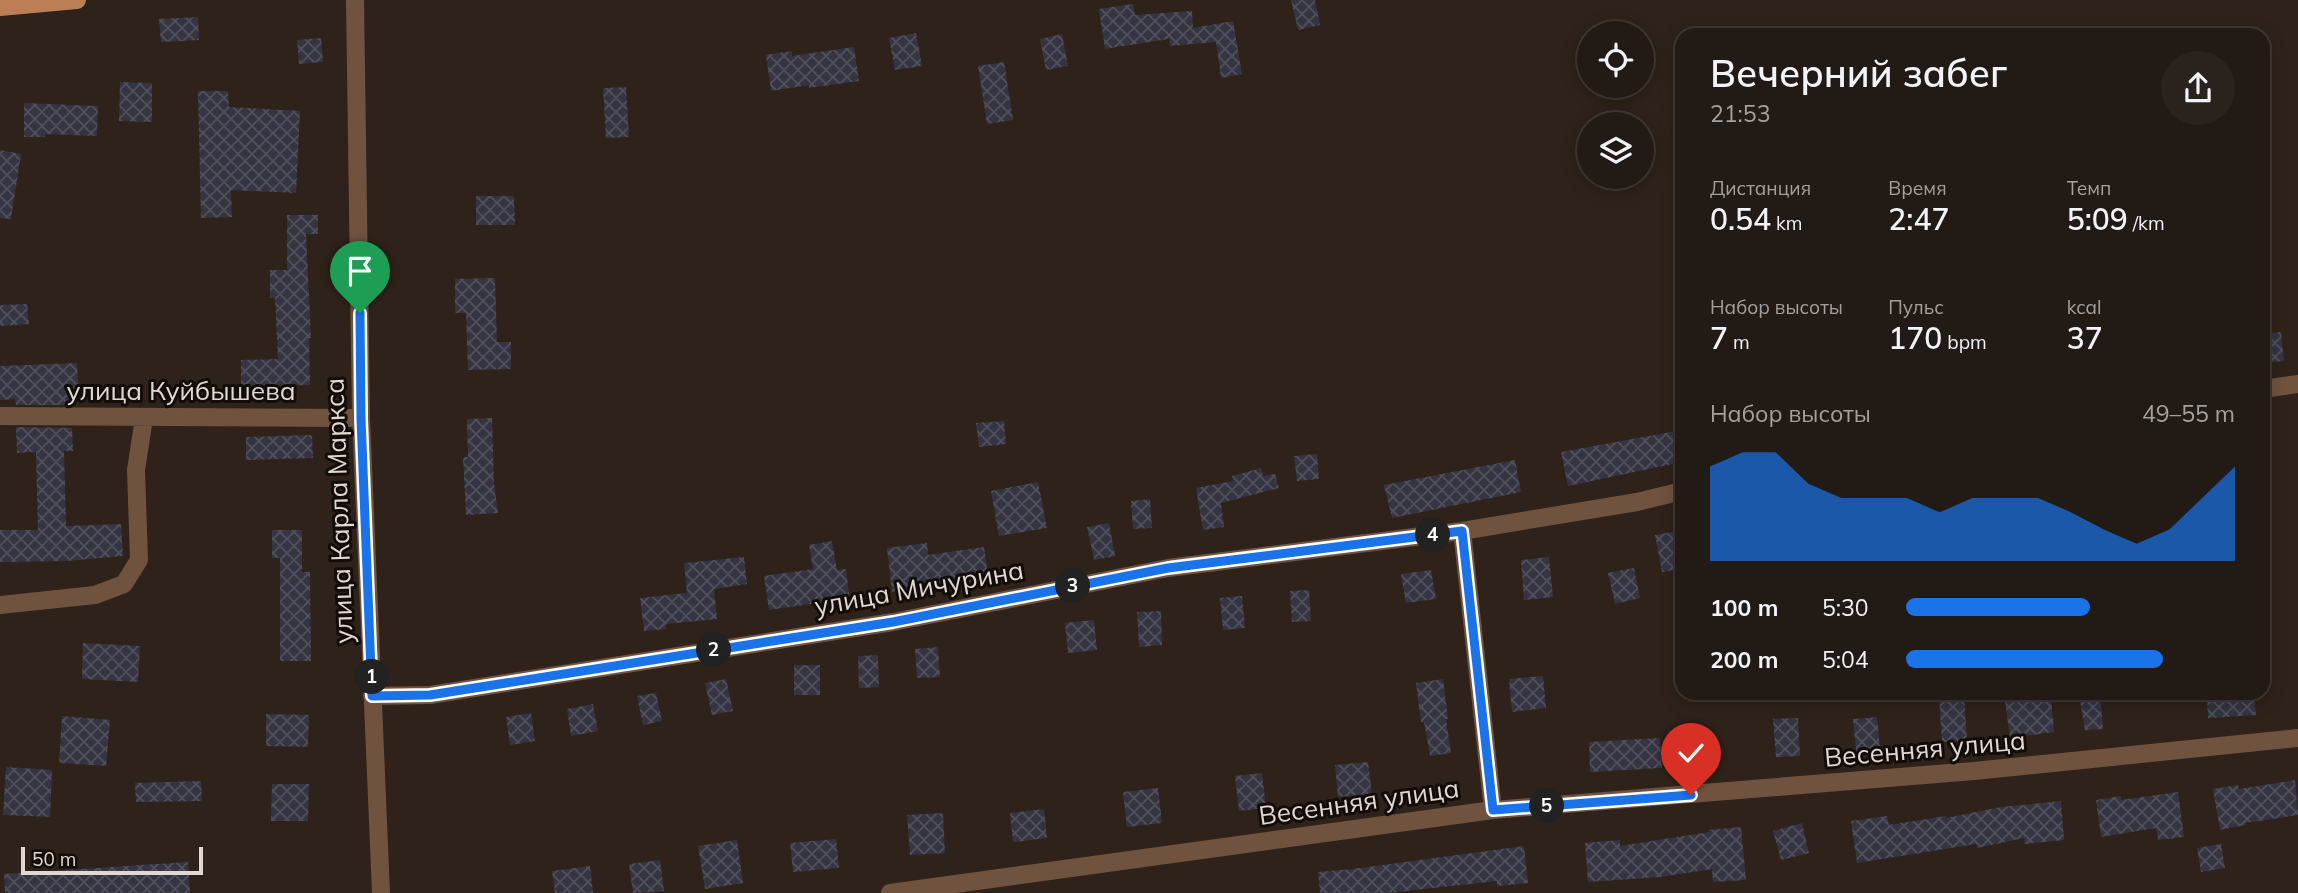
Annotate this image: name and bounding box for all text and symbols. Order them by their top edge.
map controls [1577,21,1654,189]
button: locate [1577,21,1654,98]
text: Вечерний забег [1710,49,2007,97]
button: share [2161,51,2235,125]
text: 21:53 [1710,99,1770,128]
button: layers [1577,112,1654,189]
text: Дистанция [1710,176,1811,200]
text: Время [1888,176,1947,200]
text: Темп [2067,176,2111,200]
text: 0.54 [1710,200,1771,238]
text: 2:47 [1888,200,1949,238]
text: 5:09 [2067,200,2128,238]
text: km [1771,211,1803,235]
text: /km [2128,211,2165,235]
pin [330,241,390,313]
icon: arrive [341,252,379,290]
text: Набор высоты [1710,295,1843,319]
text: Пульс [1888,295,1944,319]
text: kcal [2067,295,2101,319]
text: 7 [1710,319,1728,357]
text: 170 [1888,319,1942,357]
text: 37 [2067,319,2103,357]
text: m [1728,330,1750,354]
text: bpm [1942,330,1987,354]
street label: улица Куйбышева [66,374,296,407]
street label: улица Карла Маркса [317,378,360,645]
text: Набор высоты [1710,399,1871,428]
text: 49–55 m [2142,399,2235,428]
pin: 4 [1416,518,1450,552]
text: 4 [1427,522,1438,546]
street label: улица Мичурина [812,553,1026,622]
pin: 3 [1056,568,1090,604]
text: 3 [1067,573,1078,597]
text: 100 m [1710,593,1778,622]
text: 5:30 [1822,593,1869,622]
pin: 2 [696,632,732,668]
text: 2 [708,637,719,661]
text: 200 m [1710,645,1778,674]
text: 5:04 [1822,645,1869,674]
pin: 1 [354,660,390,694]
text: 1 [366,664,377,688]
pin [1661,723,1721,795]
street label: Весенняя улица [1823,723,2027,774]
icon: check [1672,734,1710,772]
street label: Весенняя улица [1257,771,1461,832]
pin: 5 [1530,788,1564,824]
text: 5 [1541,793,1552,817]
scale bar [21,844,203,876]
text: 50 m [32,847,76,871]

